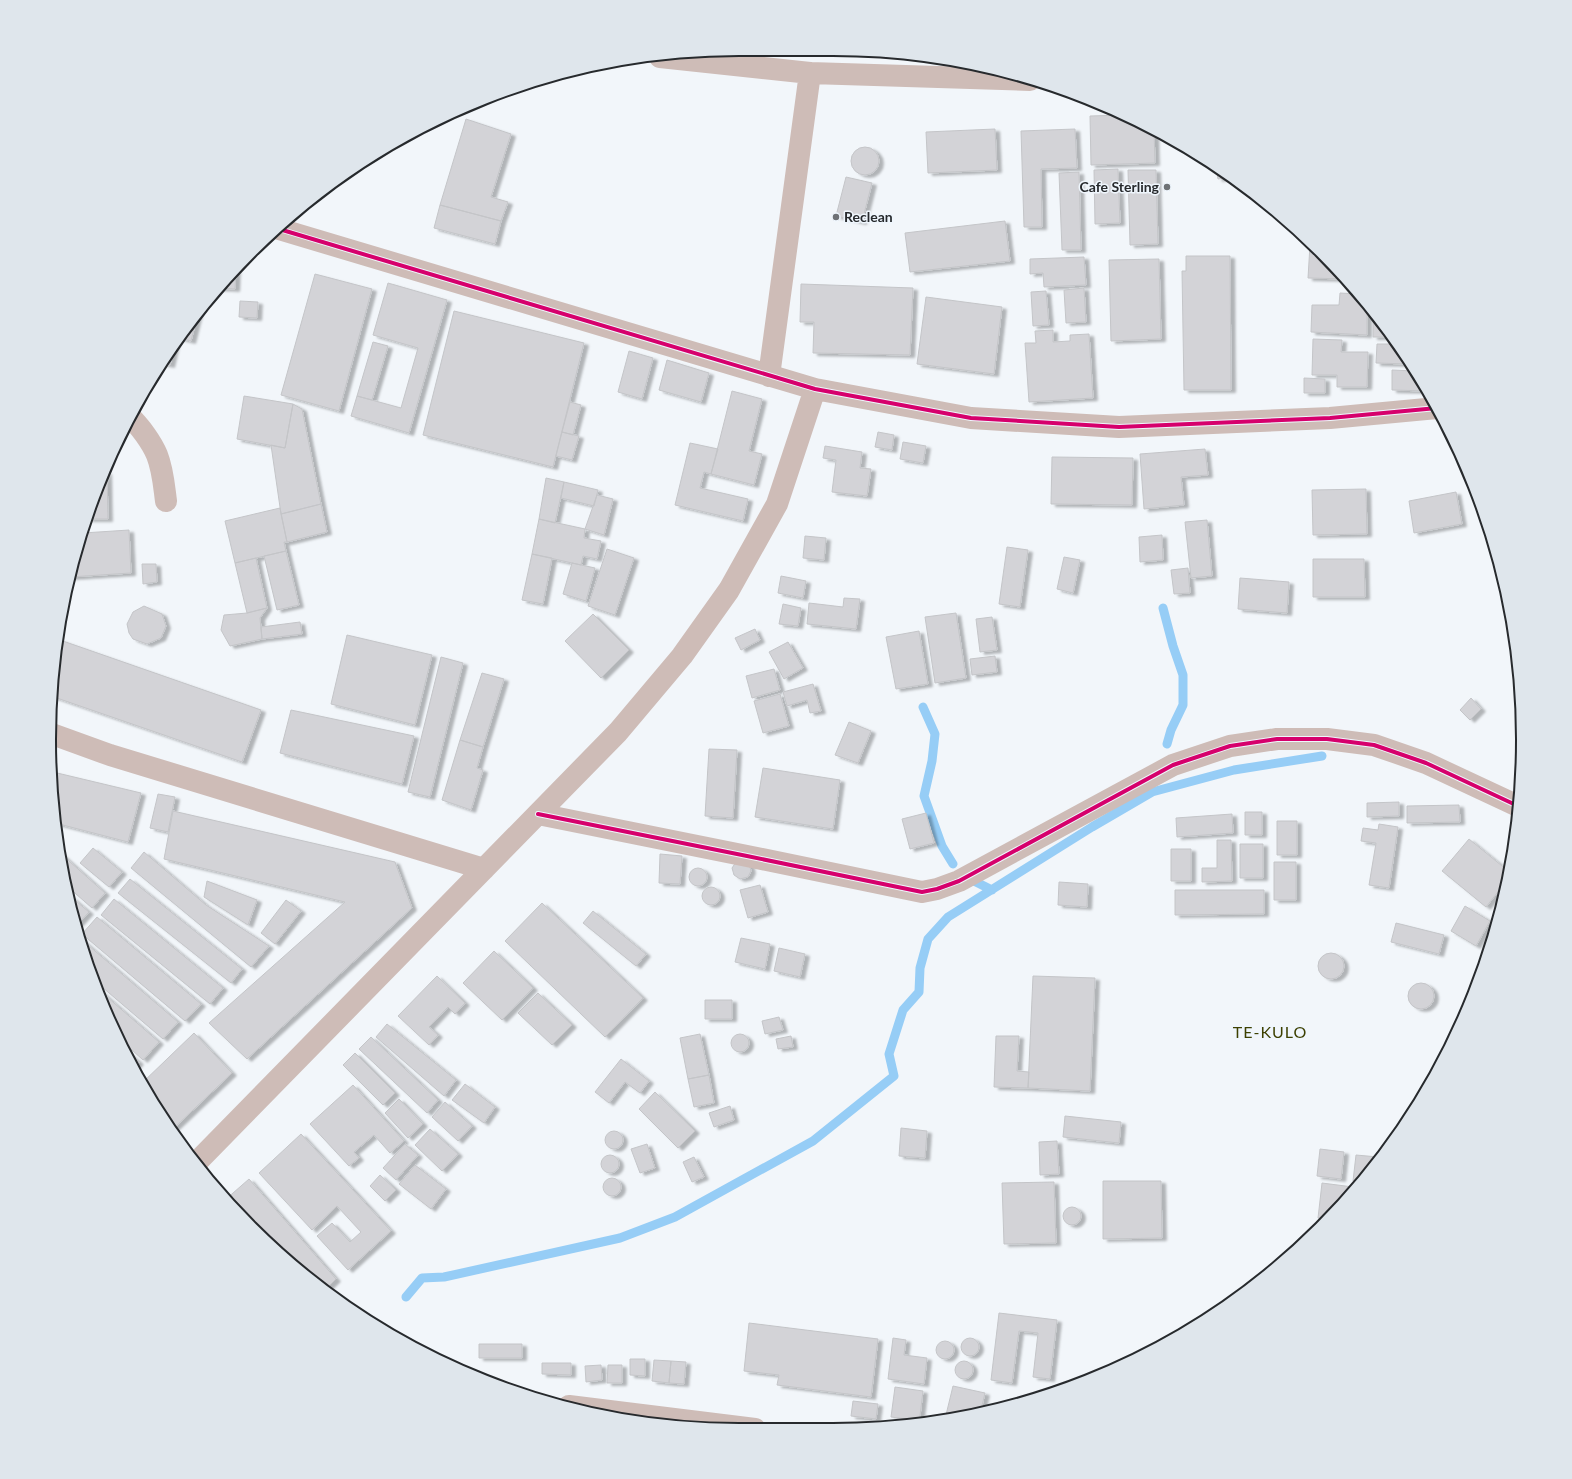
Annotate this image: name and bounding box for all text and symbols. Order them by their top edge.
place label: Cafe Sterling [1080,178,1160,195]
marker: Cafe Sterling [1162,182,1172,192]
place label: Reclean [844,208,893,225]
marker: Reclean [831,212,841,222]
district label: TE-KULO [1233,1022,1307,1041]

